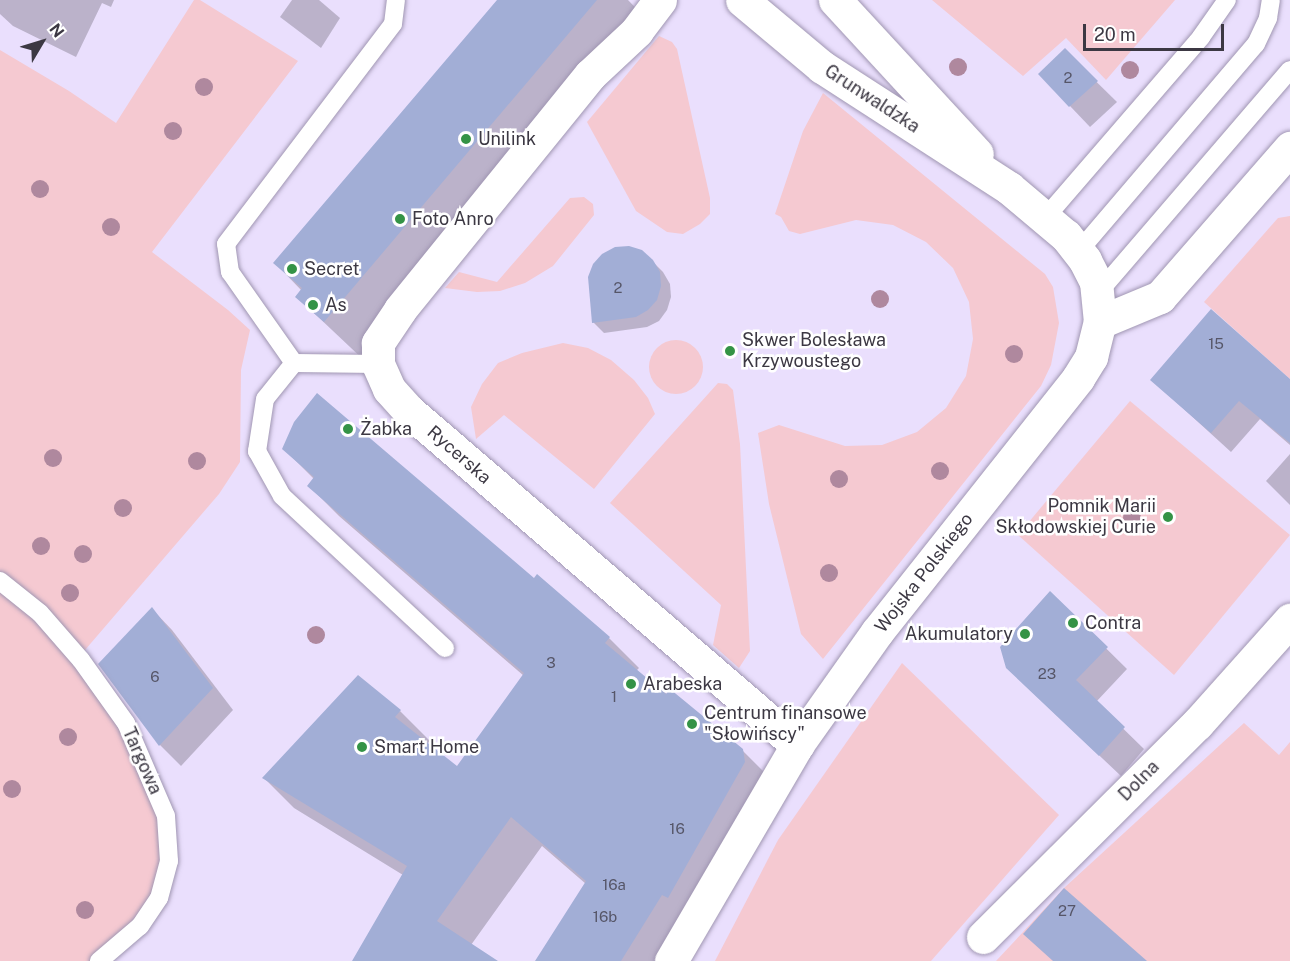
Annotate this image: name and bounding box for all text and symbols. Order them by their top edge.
north arrow [12,12,72,72]
scale bar [1086,12,1227,50]
text: N [45,20,68,41]
text: 20 m [1094,24,1136,45]
street label: Grunwaldzka [820,60,924,138]
house number: 2 [1064,69,1072,87]
place label: Unilink [478,128,536,150]
marker: Unilink [459,132,473,146]
place label: Foto Anro [412,208,494,230]
marker: Foto Anro [393,212,407,226]
place label: Secret [304,258,360,280]
marker: Secret [285,262,299,276]
house number: 2 [614,279,622,297]
place label: As [325,294,347,316]
marker: As [306,298,320,312]
place label: Skwer Bolesława Krzywoustego [742,330,886,372]
house number: 15 [1208,335,1224,353]
marker: Skwer Bolesława Krzywoustego [723,344,737,358]
place label: Żabka [360,418,412,440]
street label: Rycerska [423,421,495,489]
marker: Żabka [341,422,355,436]
place label: Pomnik Marii Skłodowskiej Curie [995,496,1156,538]
street label: Wojska Polskiego [871,509,977,637]
marker: Pomnik Marii Skłodowskiej Curie [1161,510,1175,524]
place label: Contra [1085,612,1141,634]
marker: Contra [1066,616,1080,630]
place label: Akumulatory [905,623,1013,645]
marker: Akumulatory [1018,627,1032,641]
house number: 3 [546,654,556,672]
house number: 23 [1038,665,1056,683]
house number: 6 [150,668,160,686]
place label: Arabeska [643,673,722,695]
marker: Arabeska [624,677,638,691]
house number: 1 [611,688,617,706]
place label: Centrum finansowe "Słowińscy" [704,703,867,746]
marker: Centrum finansowe "Słowińscy" [685,717,699,731]
street label: Targowa [118,724,166,798]
place label: Smart Home [374,736,479,758]
marker: Smart Home [355,740,369,754]
street label: Dolna [1114,756,1164,806]
house number: 16 [669,820,685,838]
house number: 16a [602,876,626,894]
house number: 27 [1058,902,1076,920]
house number: 16b [593,908,617,926]

